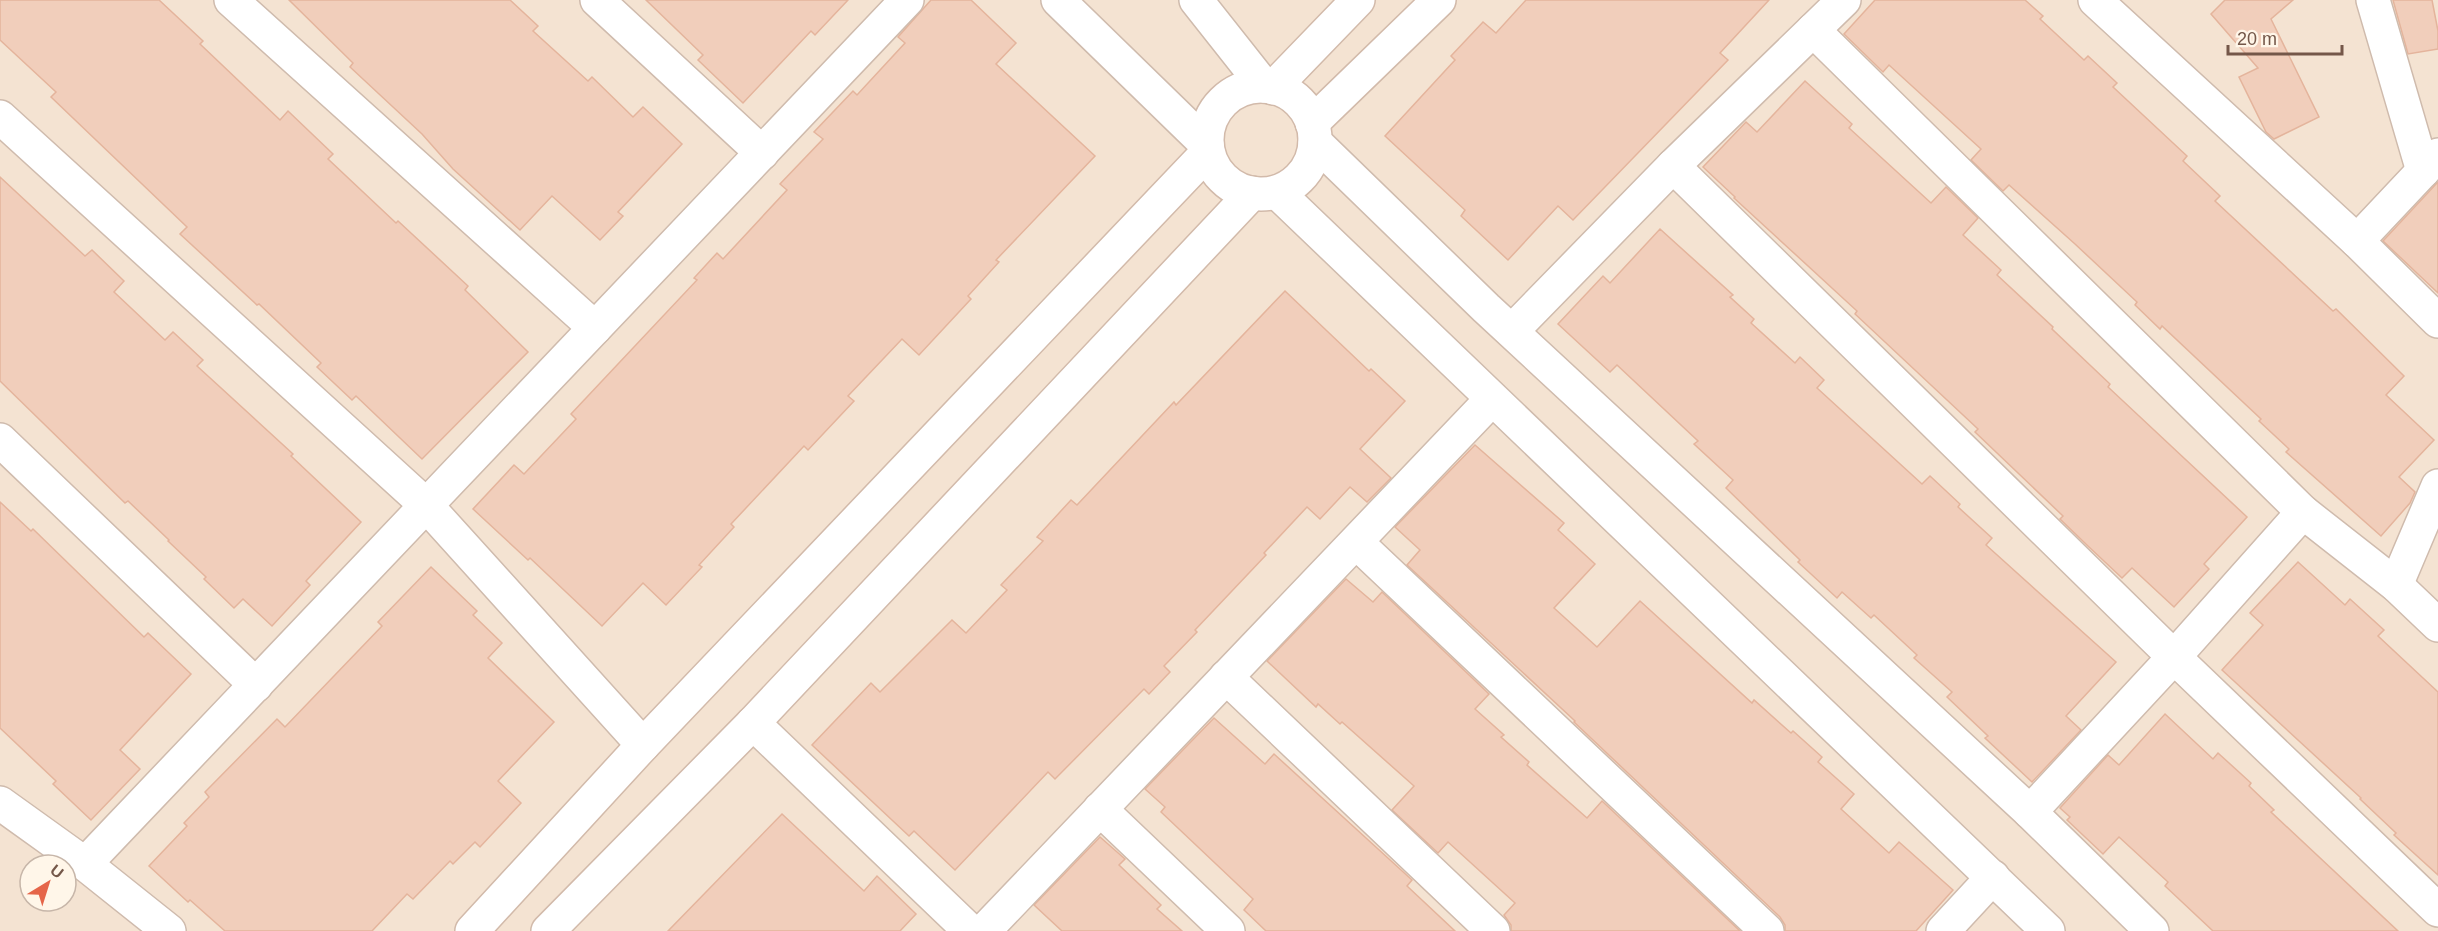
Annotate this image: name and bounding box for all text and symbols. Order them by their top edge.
scale bar [2228,18,2342,56]
text: 20 m [2237,29,2277,49]
north arrow [18,853,78,913]
text: U [47,861,67,882]

